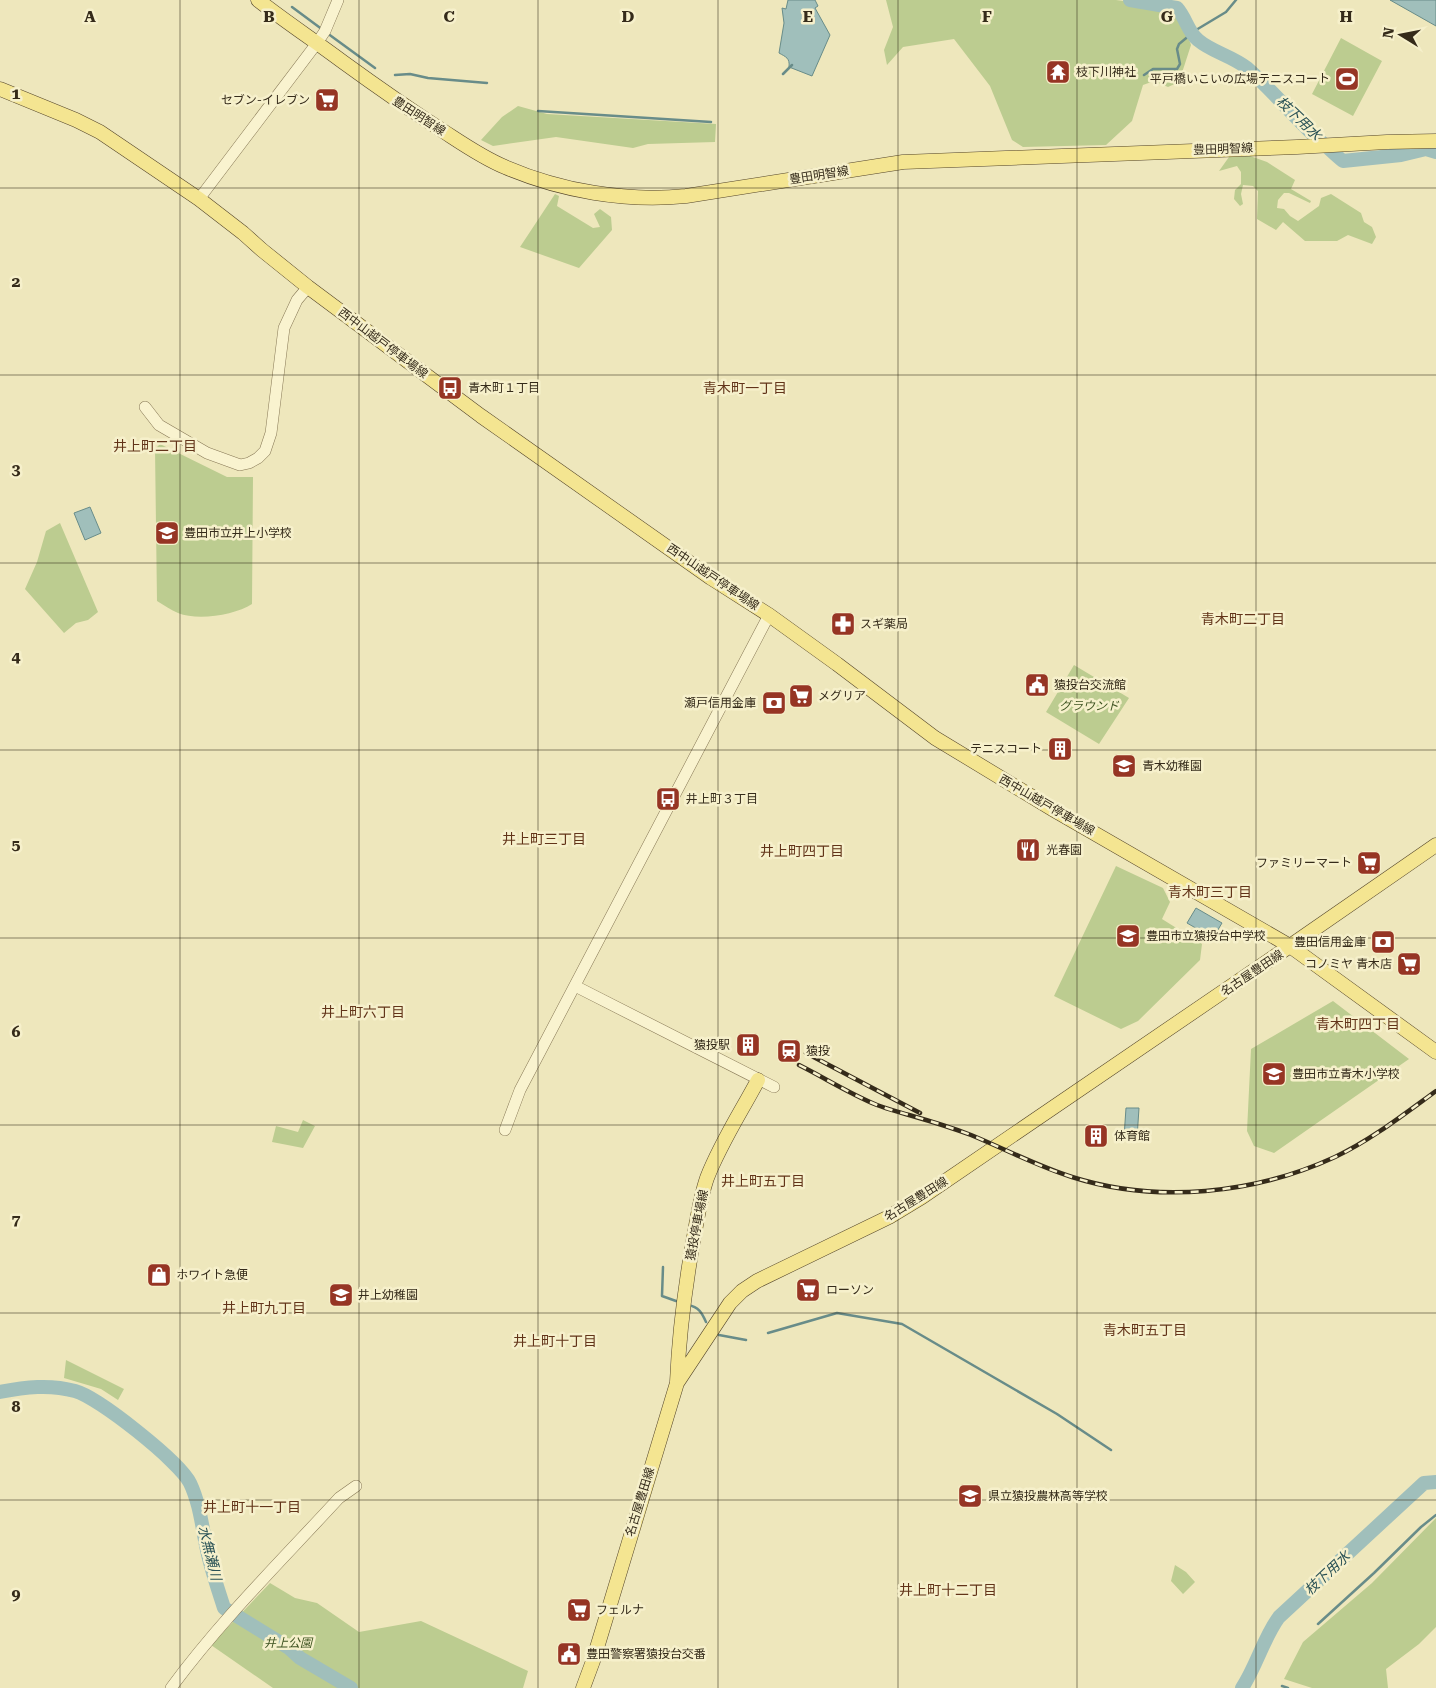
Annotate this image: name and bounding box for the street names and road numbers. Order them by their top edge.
street label: 豊田明智線 [390,94,448,138]
street label: 豊田明智線 [1193,141,1253,157]
street label: 豊田明智線 [788,163,850,187]
street label: 西中山越戸停車場線 [336,305,430,381]
street label: 西中山越戸停車場線 [664,541,762,613]
street label: 西中山越戸停車場線 [997,772,1097,838]
street label: 名古屋豊田線 [1218,947,1286,999]
street label: 名古屋豊田線 [882,1174,950,1224]
street label: 猿投停車場線 [683,1188,711,1262]
street label: 名古屋豊田線 [623,1466,657,1538]

